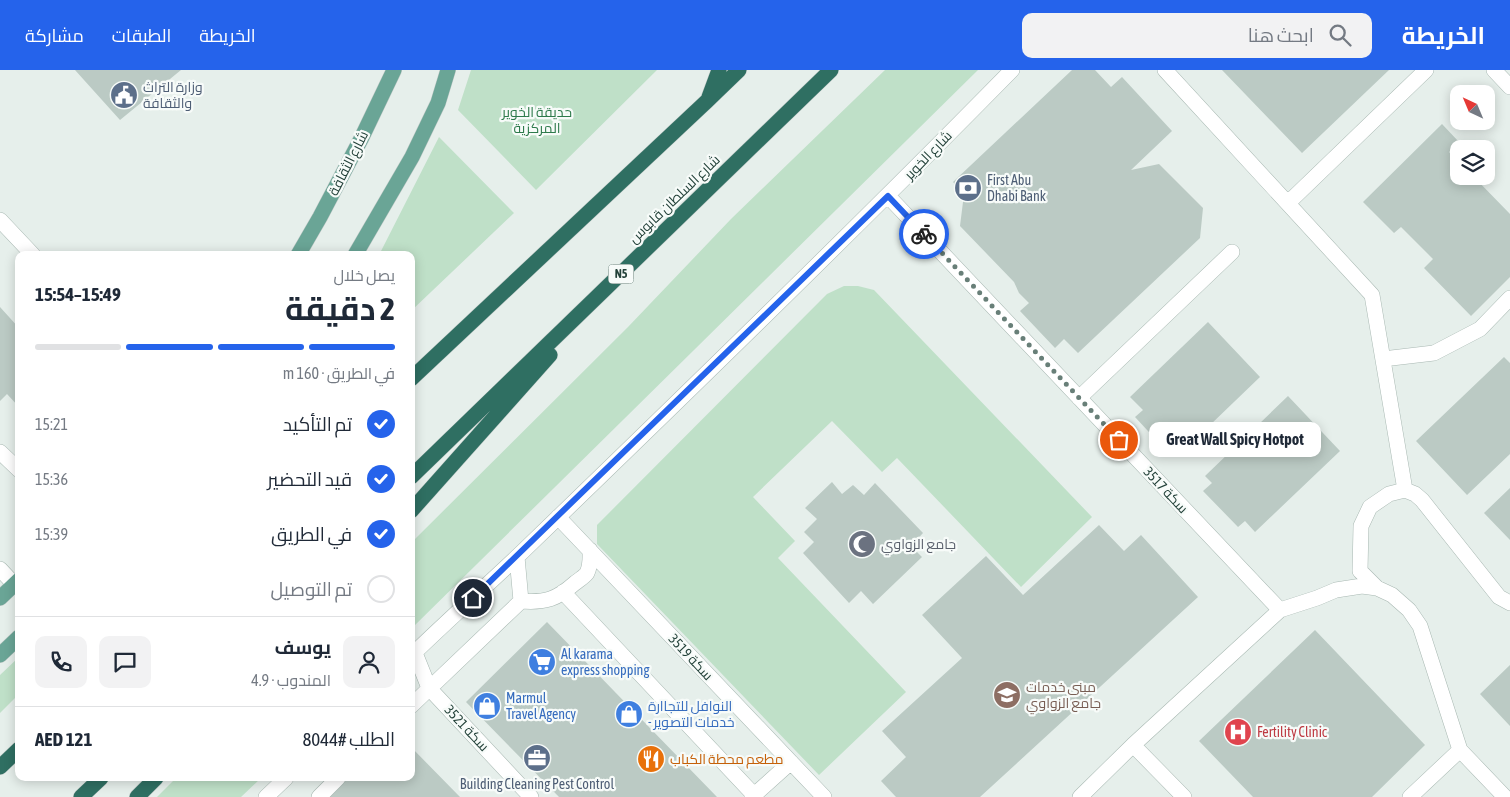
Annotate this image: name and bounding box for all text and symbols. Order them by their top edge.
search box [1022,13,1372,58]
icon: search [1326,21,1354,49]
text: الخريطة [1402,22,1485,49]
text: ابحث هنا [1248,24,1314,46]
text: مشاركة [25,25,84,46]
text: الطبقات [112,25,171,46]
text: الخريطة [199,25,256,46]
place label: وزارة التراث والثقافة [143,79,203,111]
public building icon: وزارة التراث والثقافة [109,80,139,110]
north arrow [1450,85,1495,130]
map controls [1450,85,1495,185]
park label: حديقة الخوير المركزية [501,104,572,136]
street label: شارع الخوير [900,127,956,184]
street label: شارع الثقافة [325,128,372,198]
button: layers [1450,140,1495,185]
street label: شارع السلطان قابوس [625,151,724,247]
place label: First Abu Dhabi Bank [987,172,1046,204]
bank icon: First Abu Dhabi Bank [953,173,983,203]
courier [899,209,949,259]
icon: bike [910,220,938,248]
road number: N5 [608,264,634,283]
text: يصل خلال [333,266,395,284]
text: 15:49–15:54 [35,283,121,305]
text: 2 دقيقة [285,290,395,327]
text: في الطريق · 160 m [283,364,395,382]
icon: check [367,410,395,438]
text: تم التأكيد [283,413,352,435]
text: 15:21 [35,415,68,433]
pin [1098,419,1140,461]
callout: Great Wall Spicy Hotpot [1149,422,1322,458]
icon: bag [1105,426,1133,454]
text: Great Wall Spicy Hotpot [1166,430,1304,448]
street label: سكة 3517 [1141,464,1191,516]
icon: check [367,465,395,493]
text: قيد التحضير [267,468,352,490]
text: 15:36 [35,470,68,488]
icon: check [367,520,395,548]
text: في الطريق [271,523,352,545]
text: 15:39 [35,525,68,543]
mosque icon: جامع الزواوي [847,529,877,559]
place label: جامع الزواوي [881,536,956,556]
pin [452,577,494,619]
text: تم التوصيل [270,578,352,600]
icon: home [459,584,487,612]
street label: سكة 3519 [666,631,716,683]
button: phone [35,636,87,688]
button: chat [99,636,151,688]
text: يوسف [275,636,331,658]
button: person [343,636,395,688]
place label: Al karama express shopping [561,646,649,678]
supermarket icon: Al karama express shopping [527,647,557,677]
text: المندوب · 4.9 [251,671,331,689]
place label: مبنى خدمات جامع الزواوي [1026,679,1101,715]
school or university icon: مبنى خدمات جامع الزواوي [992,680,1022,710]
place label: Marmul Travel Agency [506,690,576,722]
shop icon: Marmul Travel Agency [472,691,502,721]
place label: النوافل للتجاارة - خدمات التصوير [648,698,734,730]
shop icon: النوافل للتجاارة - خدمات التصوير [614,699,644,729]
street label: سكة 3521 [442,702,492,754]
hospital icon: Fertility Clinic [1223,717,1253,747]
place label: Fertility Clinic [1257,724,1328,740]
text: AED 121 [35,728,92,750]
text: الطلب #8044 [302,728,395,750]
office icon: Building Cleaning Pest Control [522,743,552,773]
restaurant icon: مطعم محطة الكباب [636,744,666,774]
place label: مطعم محطة الكباب [670,751,784,769]
place label: Building Cleaning Pest Control [460,776,614,792]

